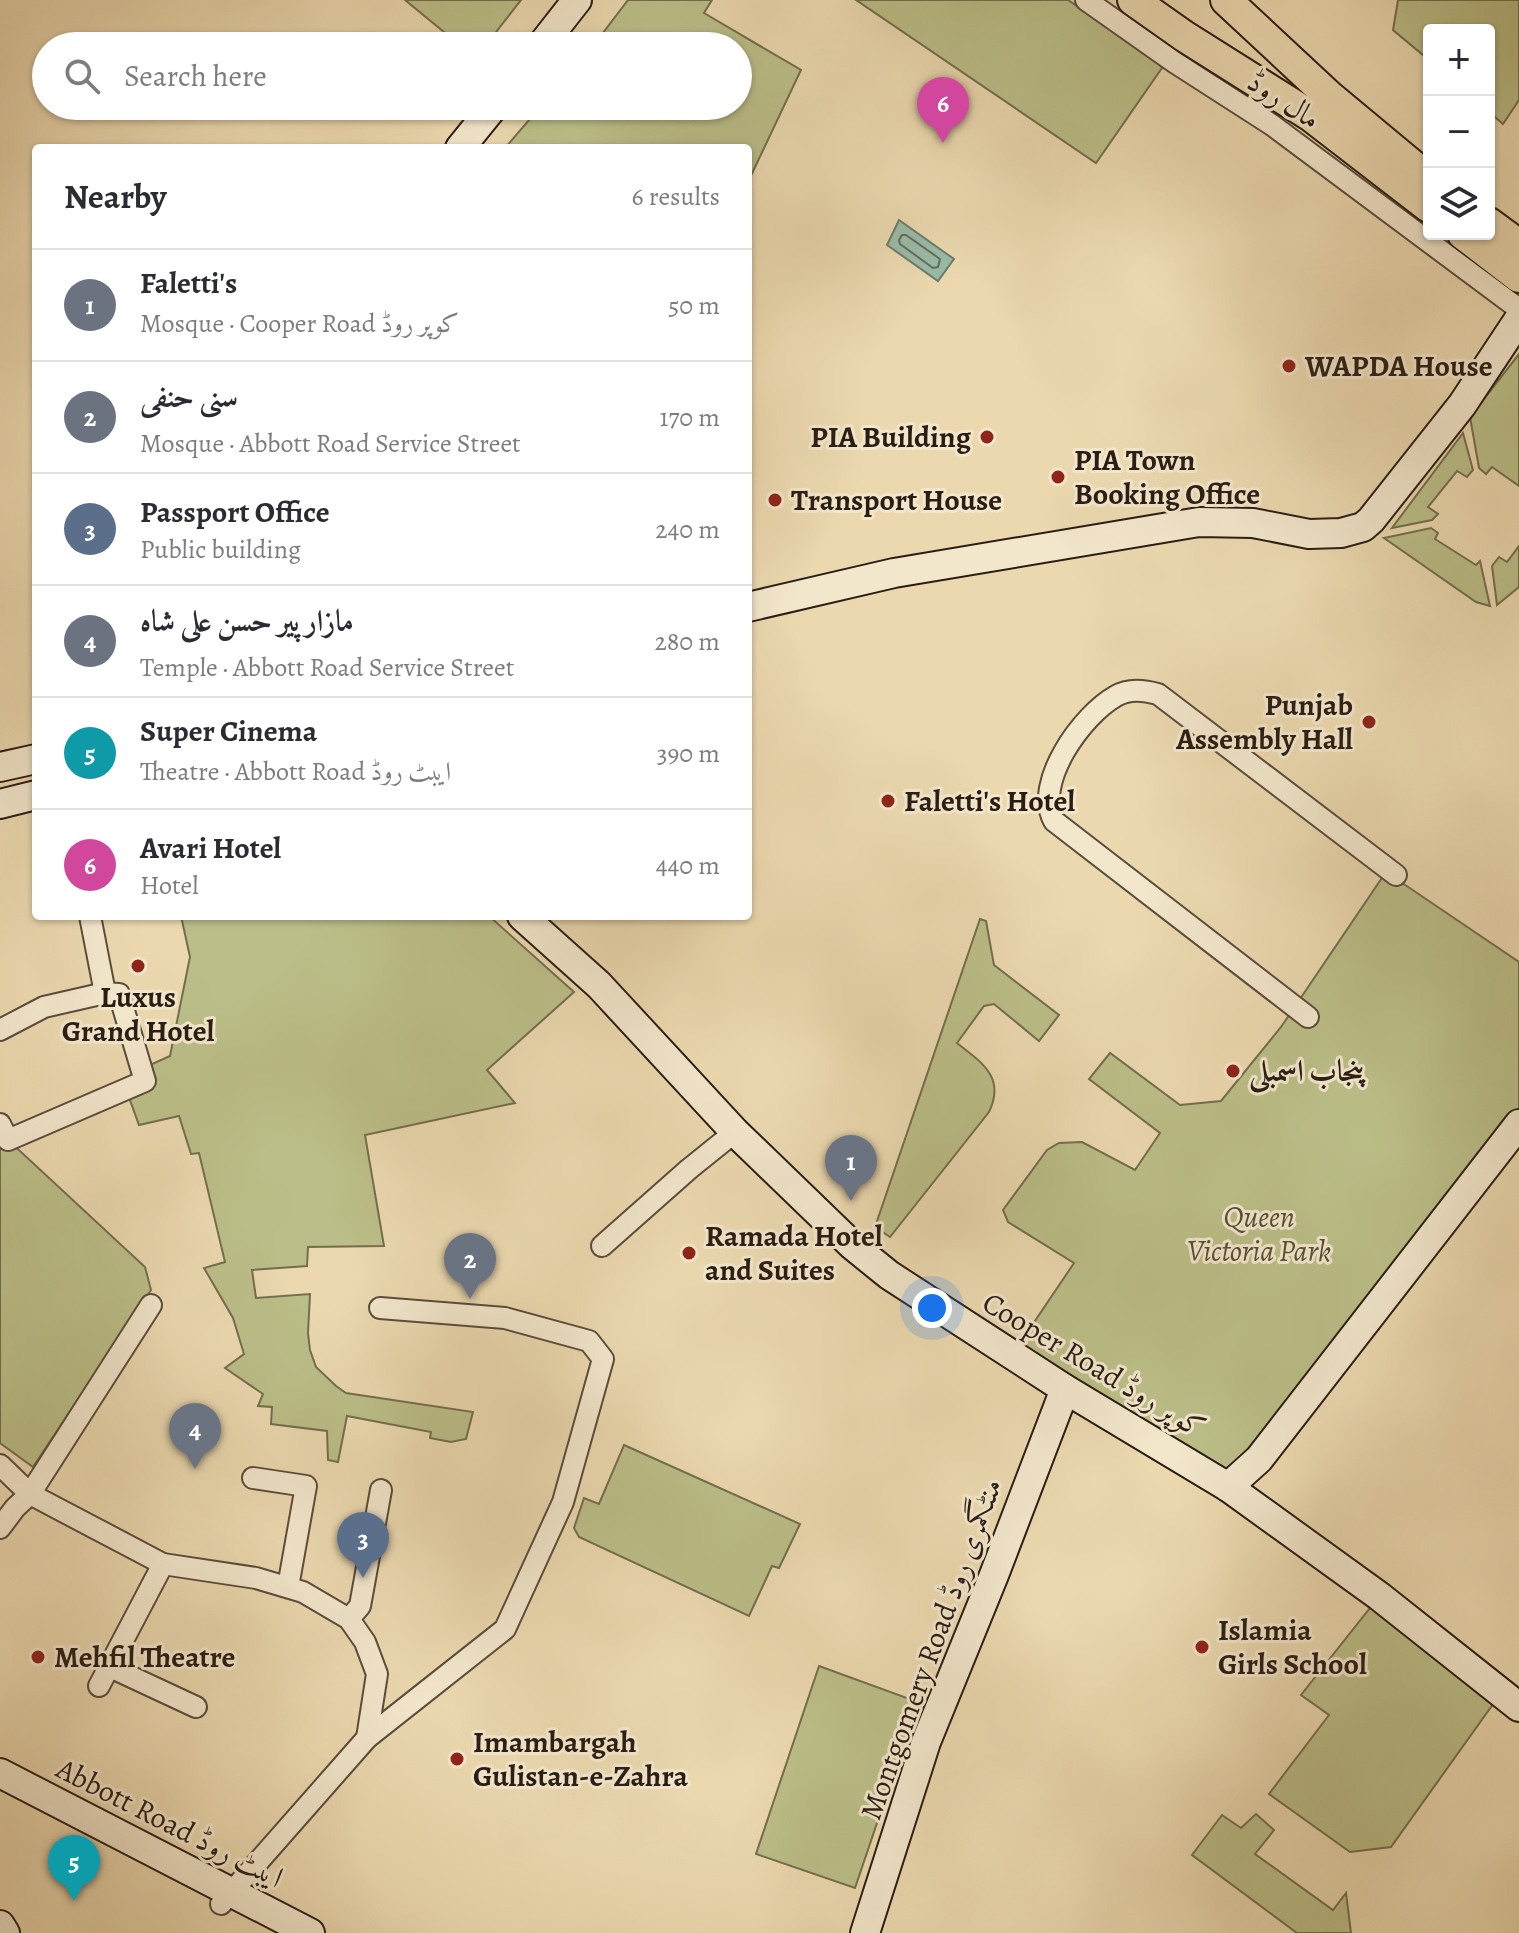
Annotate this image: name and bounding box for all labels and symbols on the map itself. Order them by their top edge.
street label: مال روڈ [1240,61,1328,139]
pin: 6 [917,77,969,143]
place label: WAPDA House [1304,346,1493,386]
marker: WAPDA House [1280,357,1298,375]
place label: PIA Building [810,417,972,457]
marker: PIA Building [978,428,996,446]
place label: PIA Town Booking Office [1074,440,1260,514]
marker: PIA Town Booking Office [1049,468,1067,486]
place label: Transport House [791,480,1002,520]
marker: Transport House [766,491,784,509]
place label: Punjab Assembly Hall [1175,685,1353,759]
marker: Punjab Assembly Hall [1360,713,1378,731]
place label: Faletti's Hotel [904,781,1075,821]
marker: Faletti's Hotel [879,792,897,810]
marker: Luxus Grand Hotel [129,957,147,975]
place label: Luxus Grand Hotel [62,977,214,1051]
place label: پنجاب اسمبلی [1248,1051,1366,1094]
marker: پنجاب اسمبلی [1224,1062,1242,1080]
pin: 1 [825,1135,877,1201]
park label: Queen Victoria Park [1187,1197,1331,1271]
place label: Ramada Hotel and Suites [705,1216,883,1290]
pin: 2 [444,1233,496,1299]
marker: Ramada Hotel and Suites [680,1244,698,1262]
street label: Cooper Road کوپر روڈ [975,1283,1213,1447]
your location [912,1288,952,1328]
pin: 4 [169,1403,221,1469]
street label: Montgomery Road منٹگمری روڈ [851,1473,1011,1825]
pin: 3 [337,1512,389,1578]
place label: Islamia Girls School [1218,1610,1367,1684]
place label: Mehfil Theatre [54,1637,235,1677]
marker: Islamia Girls School [1193,1638,1211,1656]
marker: Mehfil Theatre [29,1648,47,1666]
place label: Imambargah Gulistan-e-Zahra [473,1722,688,1796]
street label: Abbott Road ایبٹ روڈ [49,1748,290,1897]
marker: Imambargah Gulistan-e-Zahra [448,1750,466,1768]
pin: 5 [48,1835,100,1901]

